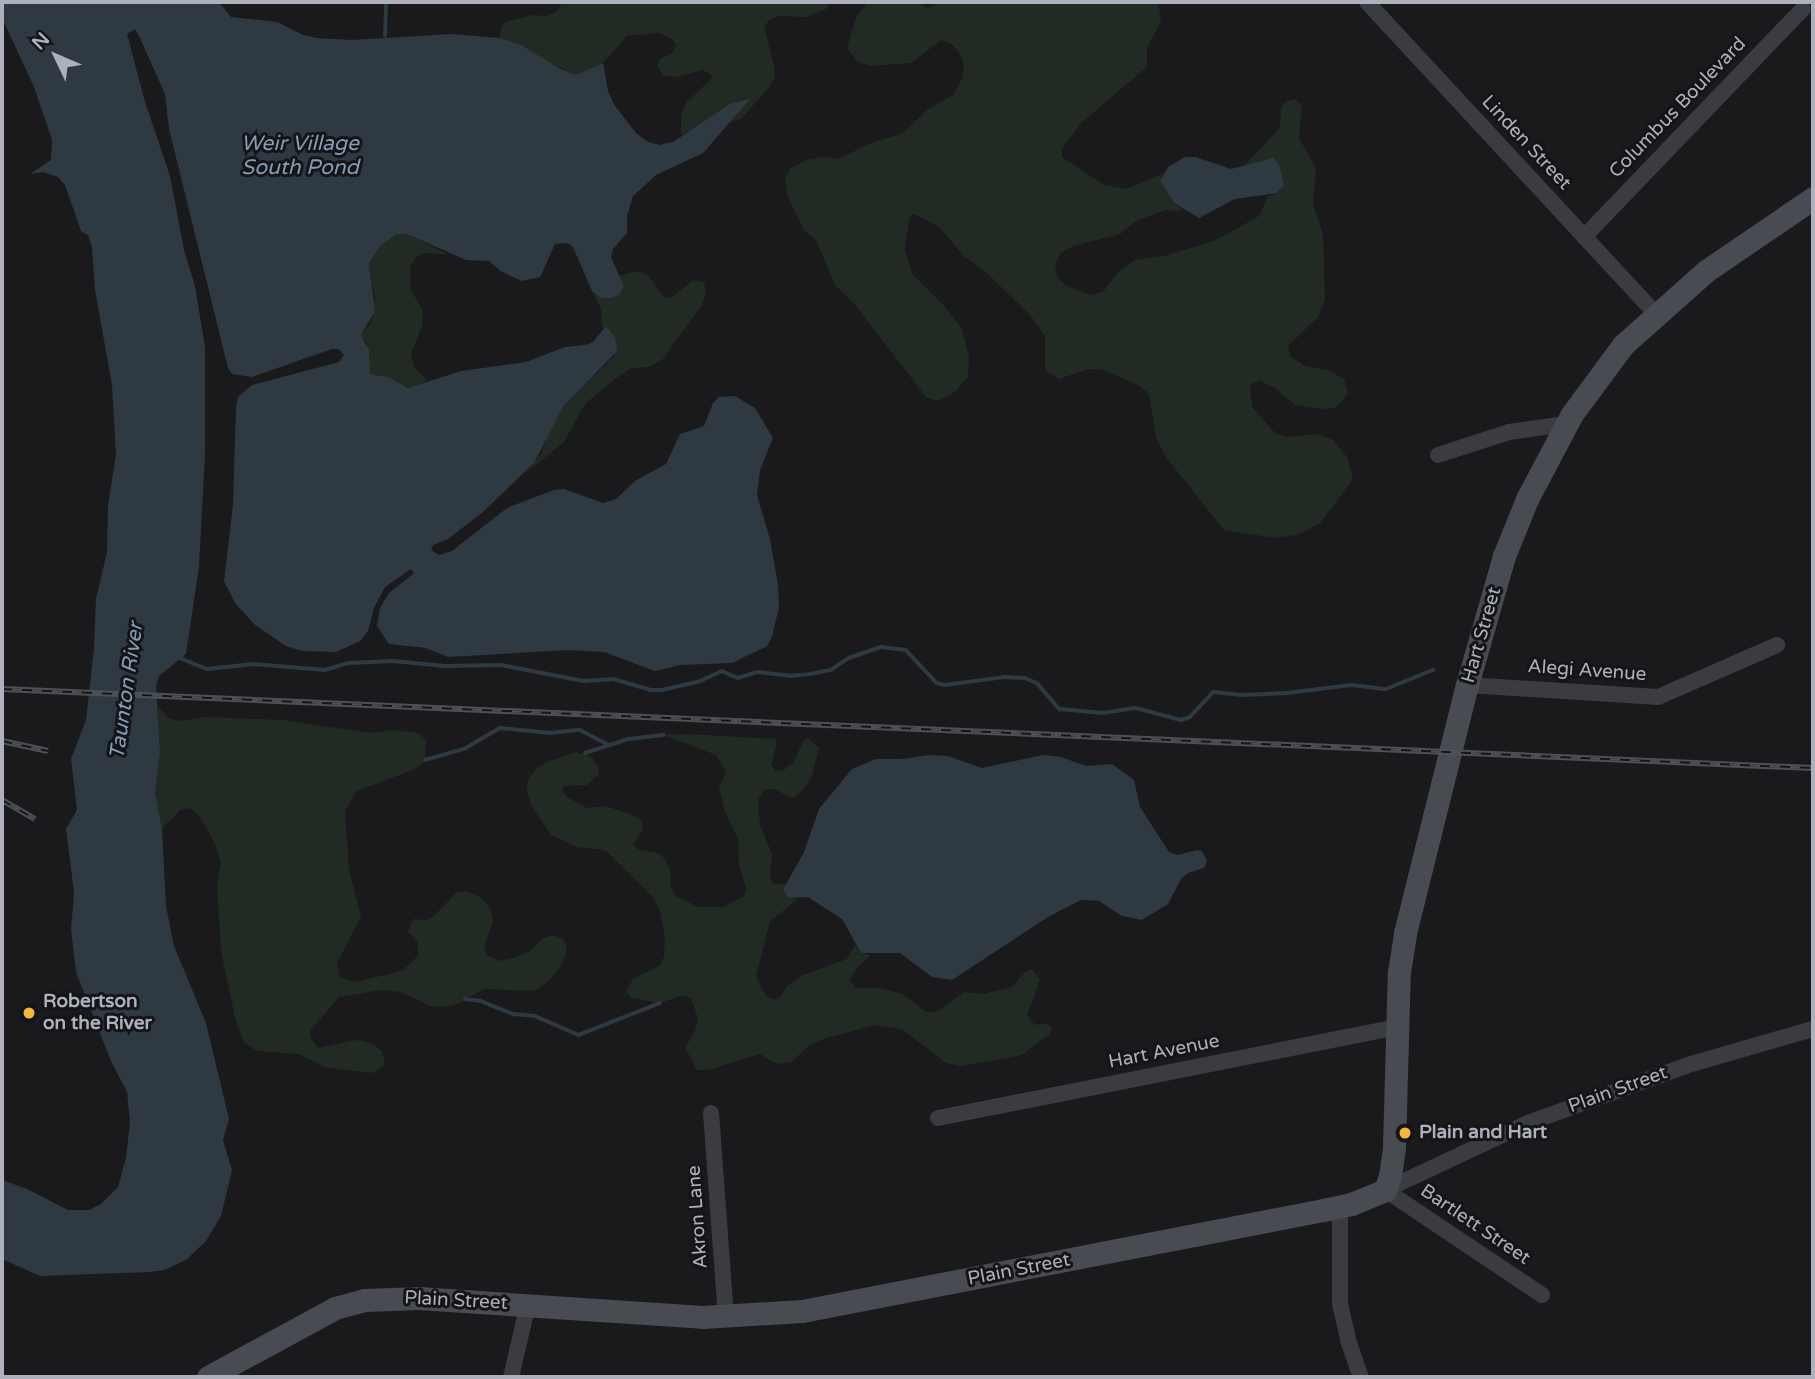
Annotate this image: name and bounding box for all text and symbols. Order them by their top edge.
north arrow [21,21,91,91]
text: N [28,28,54,55]
street label: Columbus Boulevard [1605,33,1751,183]
street label: Linden Street [1476,91,1576,195]
water label: Weir Village South Pond [241,131,359,181]
street label: Hart Street [1457,584,1507,686]
water label: Taunton River [105,621,149,761]
street label: Alegi Avenue [1527,655,1647,687]
place label: Robertson on the River [43,991,152,1035]
marker: Robertson on the River [21,1005,37,1021]
street label: Hart Avenue [1107,1030,1221,1074]
street label: Plain Street [1565,1062,1671,1118]
place label: Plain and Hart [1419,1122,1547,1144]
marker: Plain and Hart [1397,1125,1413,1141]
street label: Akron Lane [683,1165,713,1269]
street label: Bartlett Street [1416,1180,1534,1270]
street label: Plain Street [966,1249,1072,1291]
street label: Plain Street [404,1287,508,1315]

